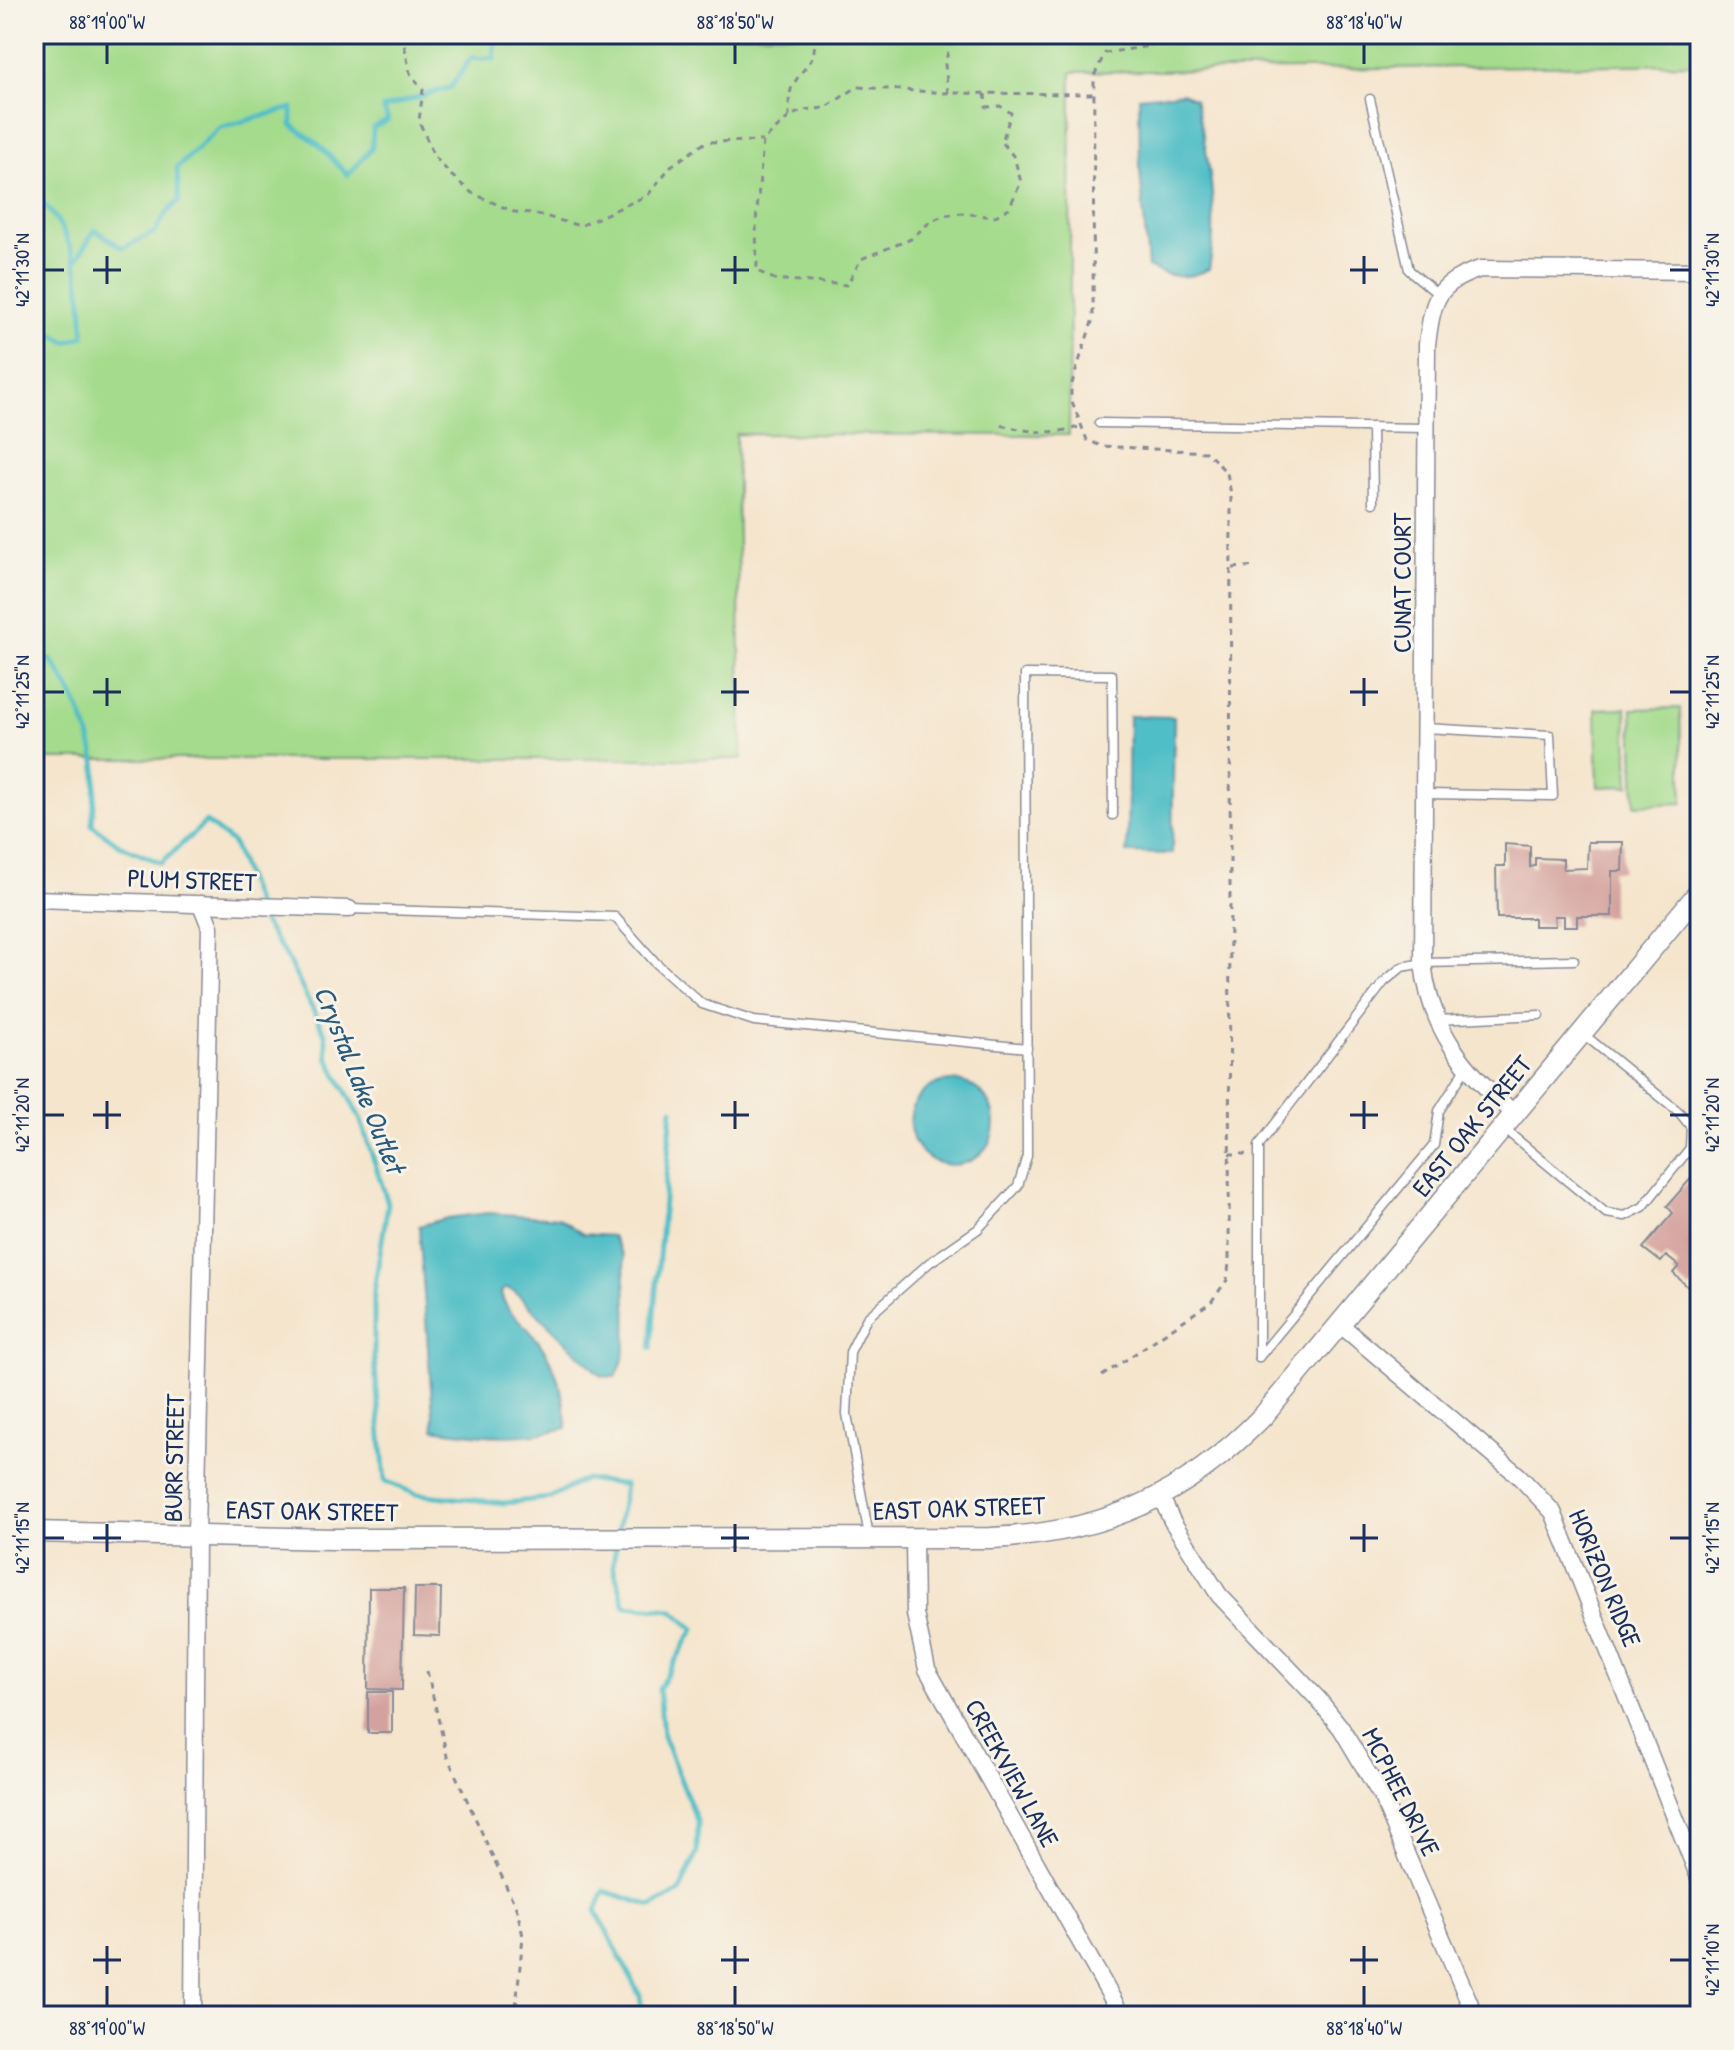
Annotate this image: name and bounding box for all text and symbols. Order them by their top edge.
text: 88°19'00"W [69,8,146,35]
text: 88°18'50"W [697,8,774,35]
text: 88°18'40"W [1326,8,1403,35]
text: 42°11'30"N [8,233,35,307]
text: 42°11'30"N [1698,233,1725,307]
street label: CUNAT COURT [1384,512,1419,653]
text: 42°11'25"N [8,655,35,729]
text: 42°11'25"N [1698,655,1725,729]
street label: PLUM STREET [127,860,258,899]
water label: Crystal Lake Outlet [305,980,416,1182]
street label: EAST OAK STREET [1404,1047,1540,1204]
text: 42°11'20"N [8,1078,35,1152]
text: 42°11'20"N [1698,1078,1725,1152]
street label: BURR STREET [155,1393,192,1522]
street label: EAST OAK STREET [872,1487,1046,1528]
street label: EAST OAK STREET [226,1492,399,1530]
text: 42°11'15"N [8,1502,35,1574]
text: 42°11'15"N [1698,1502,1725,1574]
street label: HORIZON RIDGE [1561,1504,1650,1652]
street label: CREEKVIEW LANE [957,1692,1068,1854]
street label: MCPHEE DRIVE [1354,1722,1449,1862]
text: 42°11'10"N [1698,1924,1725,1996]
text: 88°19'00"W [69,2014,146,2041]
text: 88°18'50"W [697,2014,774,2041]
text: 88°18'40"W [1326,2014,1403,2041]

